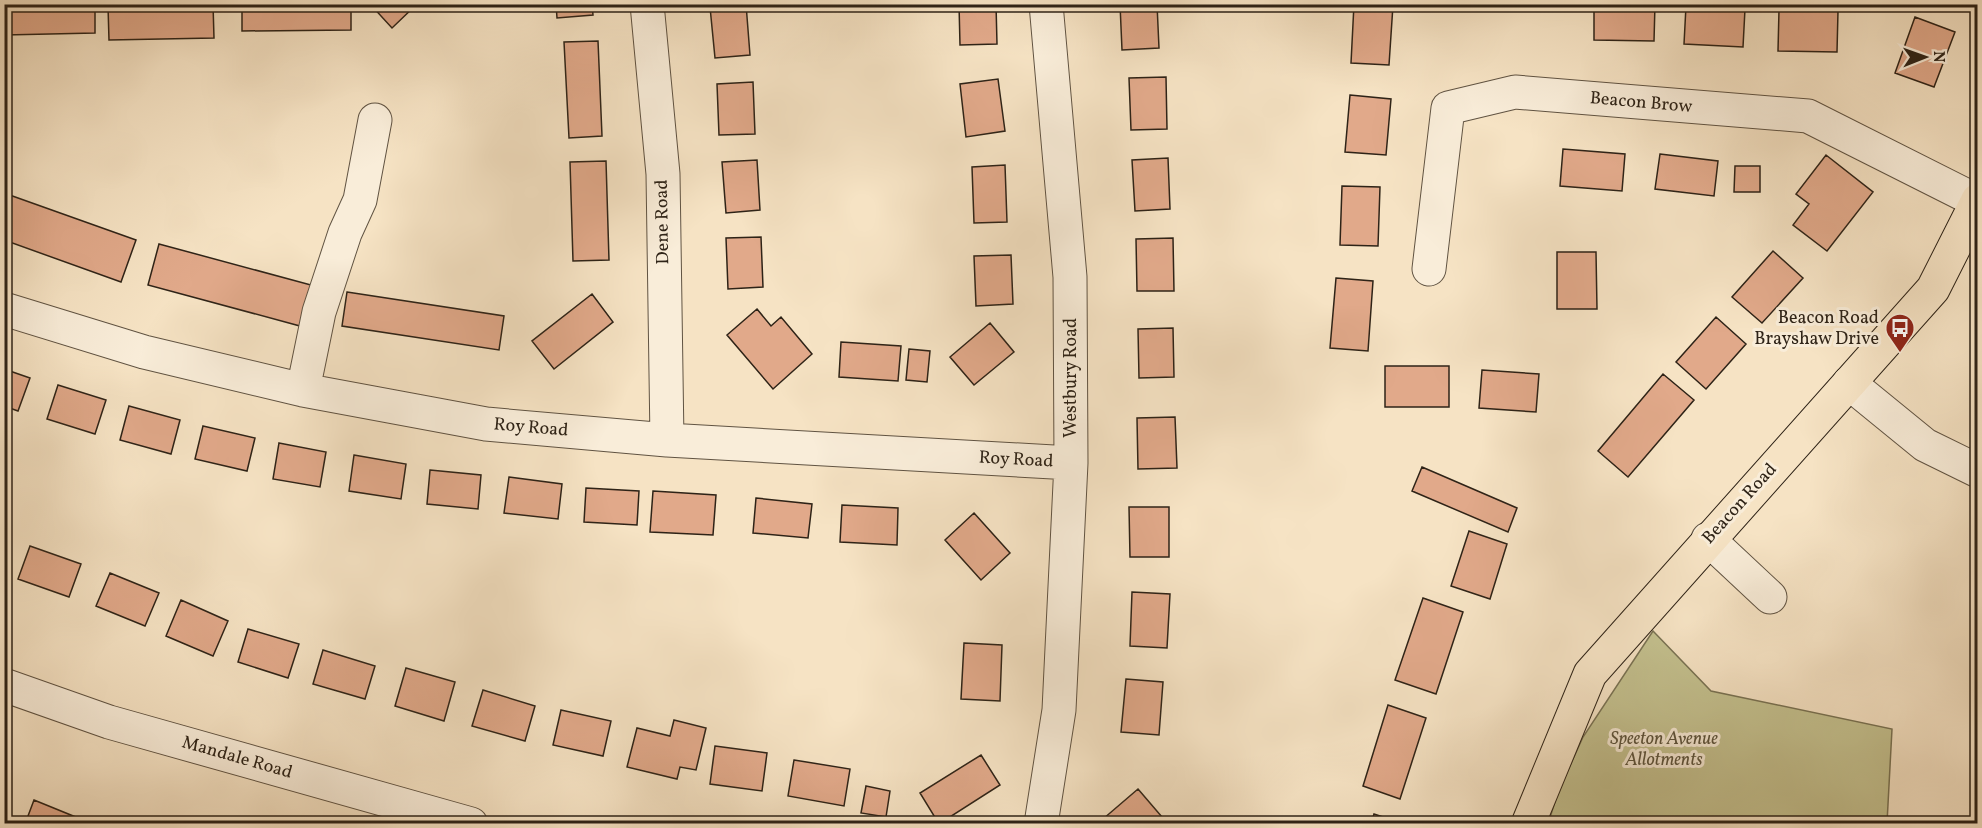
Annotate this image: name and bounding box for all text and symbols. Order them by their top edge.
north arrow [1895,27,1955,87]
text: N [1927,51,1949,63]
street label: Beacon Brow [1589,86,1693,120]
street label: Dene Road [650,179,676,265]
place label: Beacon Road Brayshaw Drive [1754,306,1879,352]
bus stop icon: Beacon Road Brayshaw Drive [1884,312,1916,354]
street label: Westbury Road [1059,318,1084,438]
street label: Roy Road [493,412,569,444]
street label: Roy Road [978,446,1054,474]
street label: Beacon Road [1697,458,1783,550]
park label: Speeton Avenue Allotments [1610,727,1718,773]
street label: Mandale Road [179,730,295,786]

